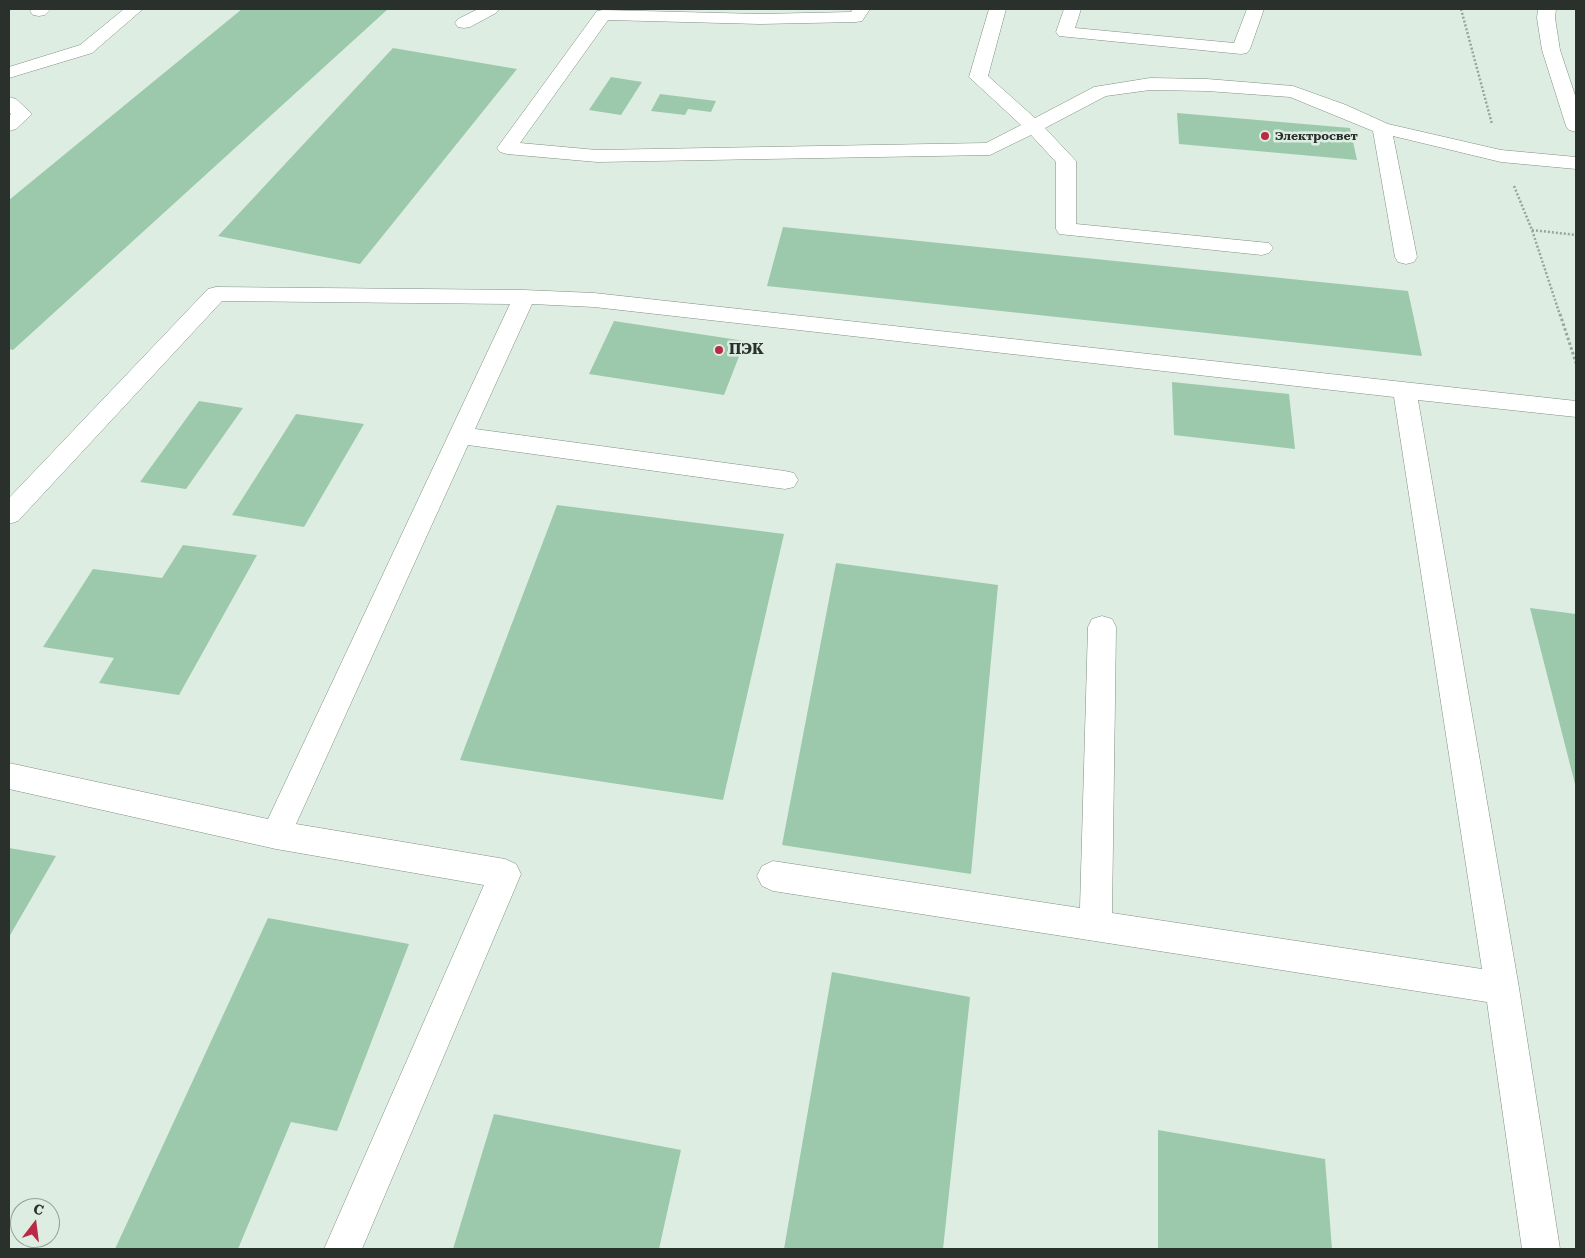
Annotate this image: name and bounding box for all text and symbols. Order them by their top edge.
place label: Электросвет [1275,129,1358,143]
marker: Электросвет [1259,130,1271,142]
place label: ПЭК [729,341,764,359]
marker: ПЭК [713,344,725,356]
north arrow [10,1198,60,1248]
text: С [32,1200,45,1218]

